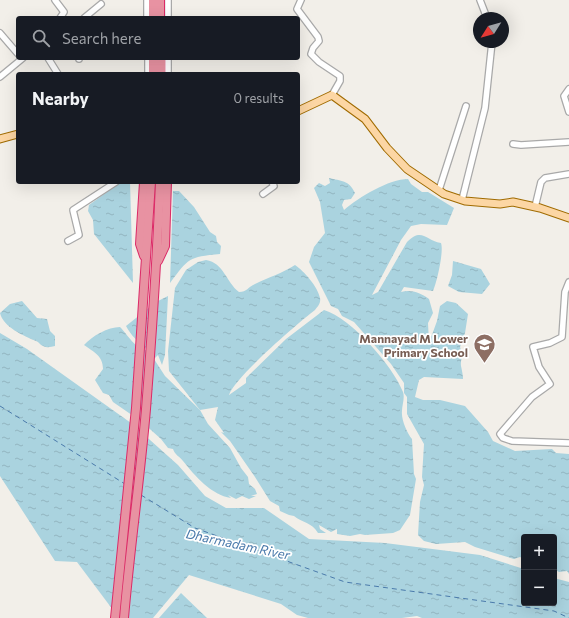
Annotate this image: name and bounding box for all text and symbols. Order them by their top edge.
north arrow [473,12,509,48]
search box [16,16,300,60]
icon: search [30,27,52,49]
text: Search here [62,29,141,47]
text: Nearby [32,88,89,109]
text: 0 results [233,90,284,106]
place label: Mannayad M Lower Primary School [359,331,468,359]
school or university icon: Mannayad M Lower Primary School [471,332,497,365]
water label: Dharmadam River [185,525,292,563]
map controls [521,534,557,606]
button: + [521,534,557,570]
button: − [521,570,557,606]

